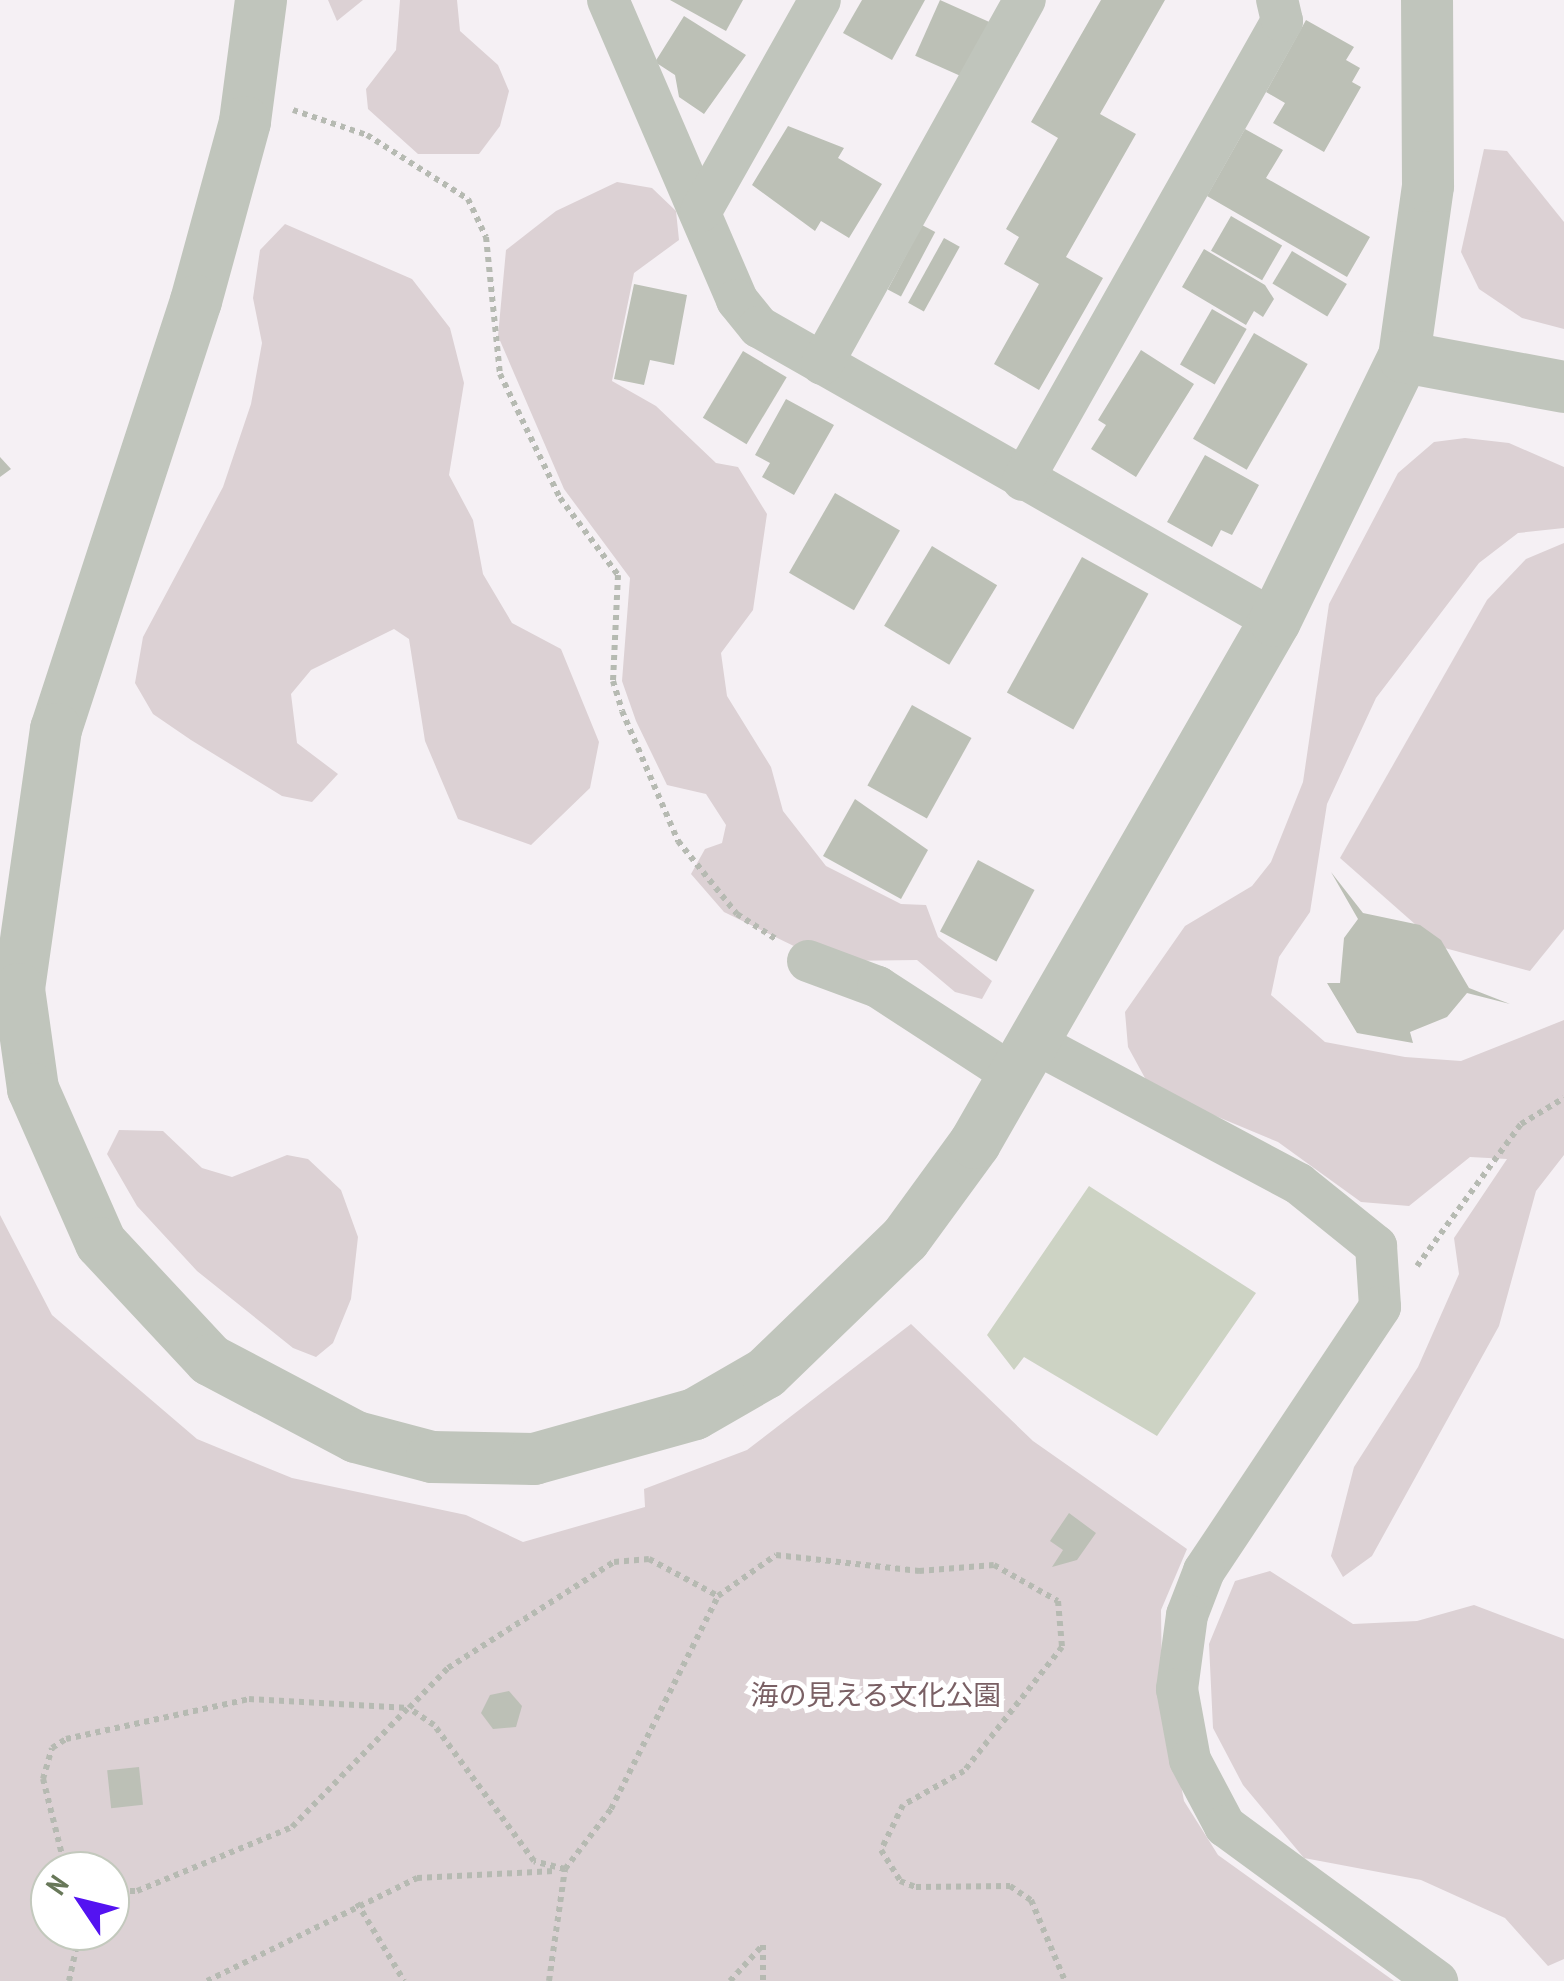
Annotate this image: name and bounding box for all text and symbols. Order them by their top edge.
park label: 海の見える文化公園 [750,1678,1002,1712]
north arrow [30,1851,130,1951]
text: N [37,1868,76,1901]

